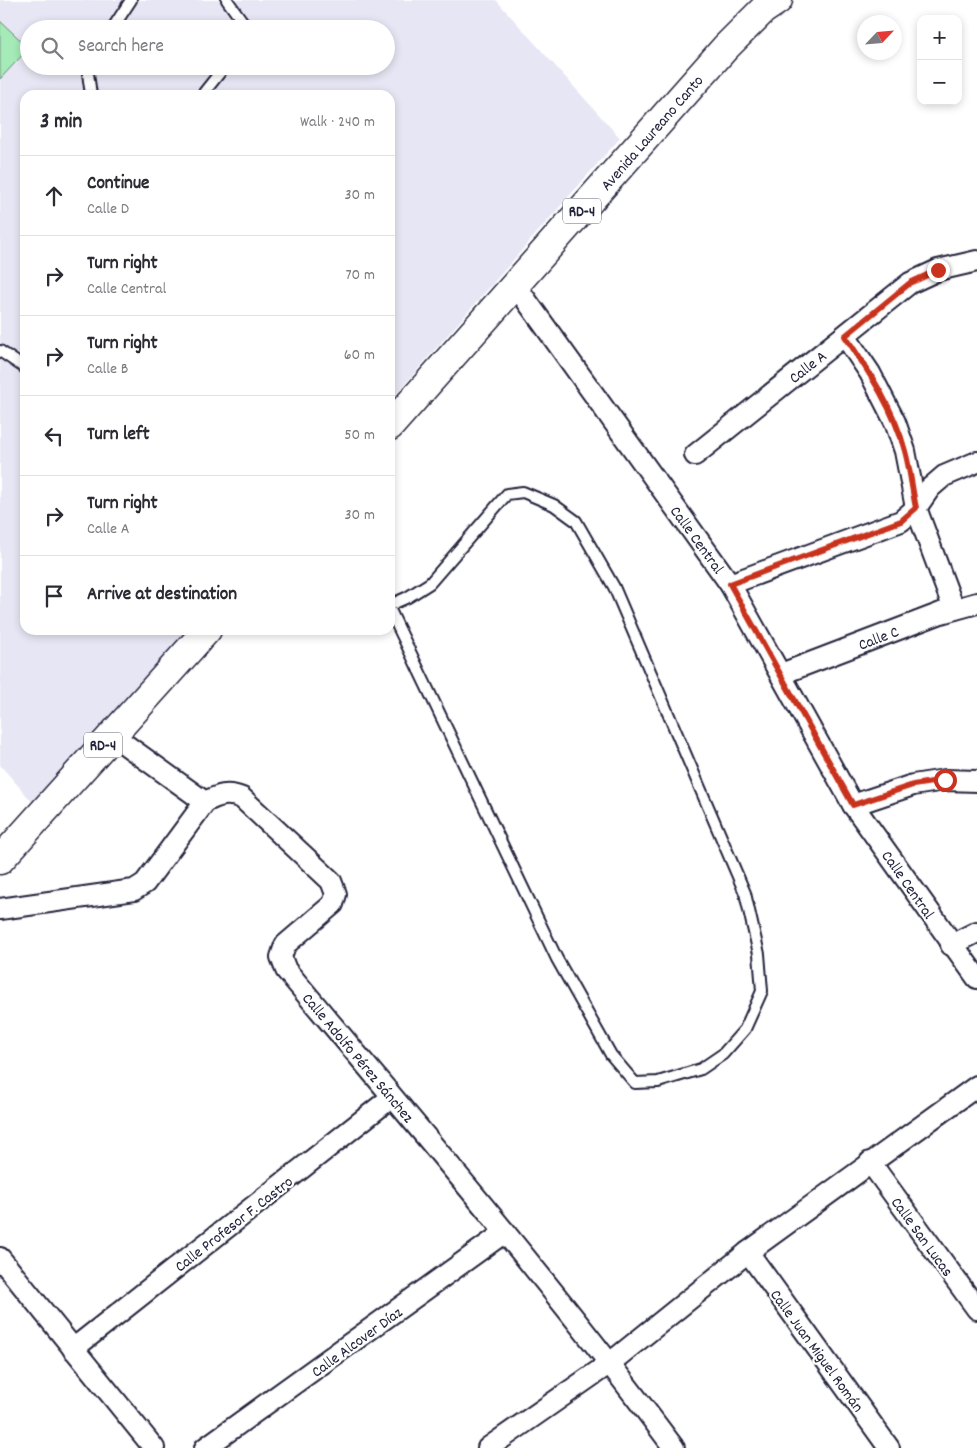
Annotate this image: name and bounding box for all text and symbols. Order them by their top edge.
north arrow [857,15,902,60]
map controls [917,15,962,105]
button: + [917,15,962,60]
search box [20,20,395,75]
icon: search [38,34,66,62]
text: Search here [78,34,164,61]
button: − [917,60,962,105]
street label: Avenida Laureano Canto [596,71,710,197]
text: 3 min [40,108,82,138]
text: Walk · 240 m [300,111,375,134]
text: Continue [87,171,149,198]
icon: ahead [40,182,68,210]
text: 30 m [345,184,375,207]
text: Calle D [87,198,129,221]
road number: RD-4 [563,198,601,224]
text: Turn right [87,251,158,278]
route end [927,259,950,282]
icon: right [40,262,68,290]
text: 70 m [345,264,375,287]
text: Calle Central [87,278,166,301]
text: Turn right [87,331,158,358]
icon: right [40,342,68,370]
text: 60 m [344,344,375,367]
street label: Calle A [785,346,833,390]
text: Calle B [87,358,128,381]
icon: left [40,422,68,450]
text: Turn left [87,422,150,449]
text: 50 m [344,424,375,447]
text: Turn right [87,491,158,518]
icon: right [40,502,68,530]
street label: Calle Central [663,502,729,579]
text: 30 m [345,504,375,527]
text: Calle A [87,518,129,541]
icon: arrive [40,582,68,610]
text: Arrive at destination [87,582,237,609]
street label: Calle C [855,621,903,658]
road number: RD-4 [84,732,122,758]
route start [934,769,957,792]
street label: Calle Central [875,846,939,925]
street label: Calle Adolfo Pérez Sánchez [296,989,418,1129]
street label: Calle Profesor F. Castro [170,1171,299,1279]
street label: Calle San Lucas [884,1193,958,1282]
street label: Calle Juan Miguel Román [763,1285,868,1418]
street label: Calle Alcover Díaz [307,1302,408,1384]

